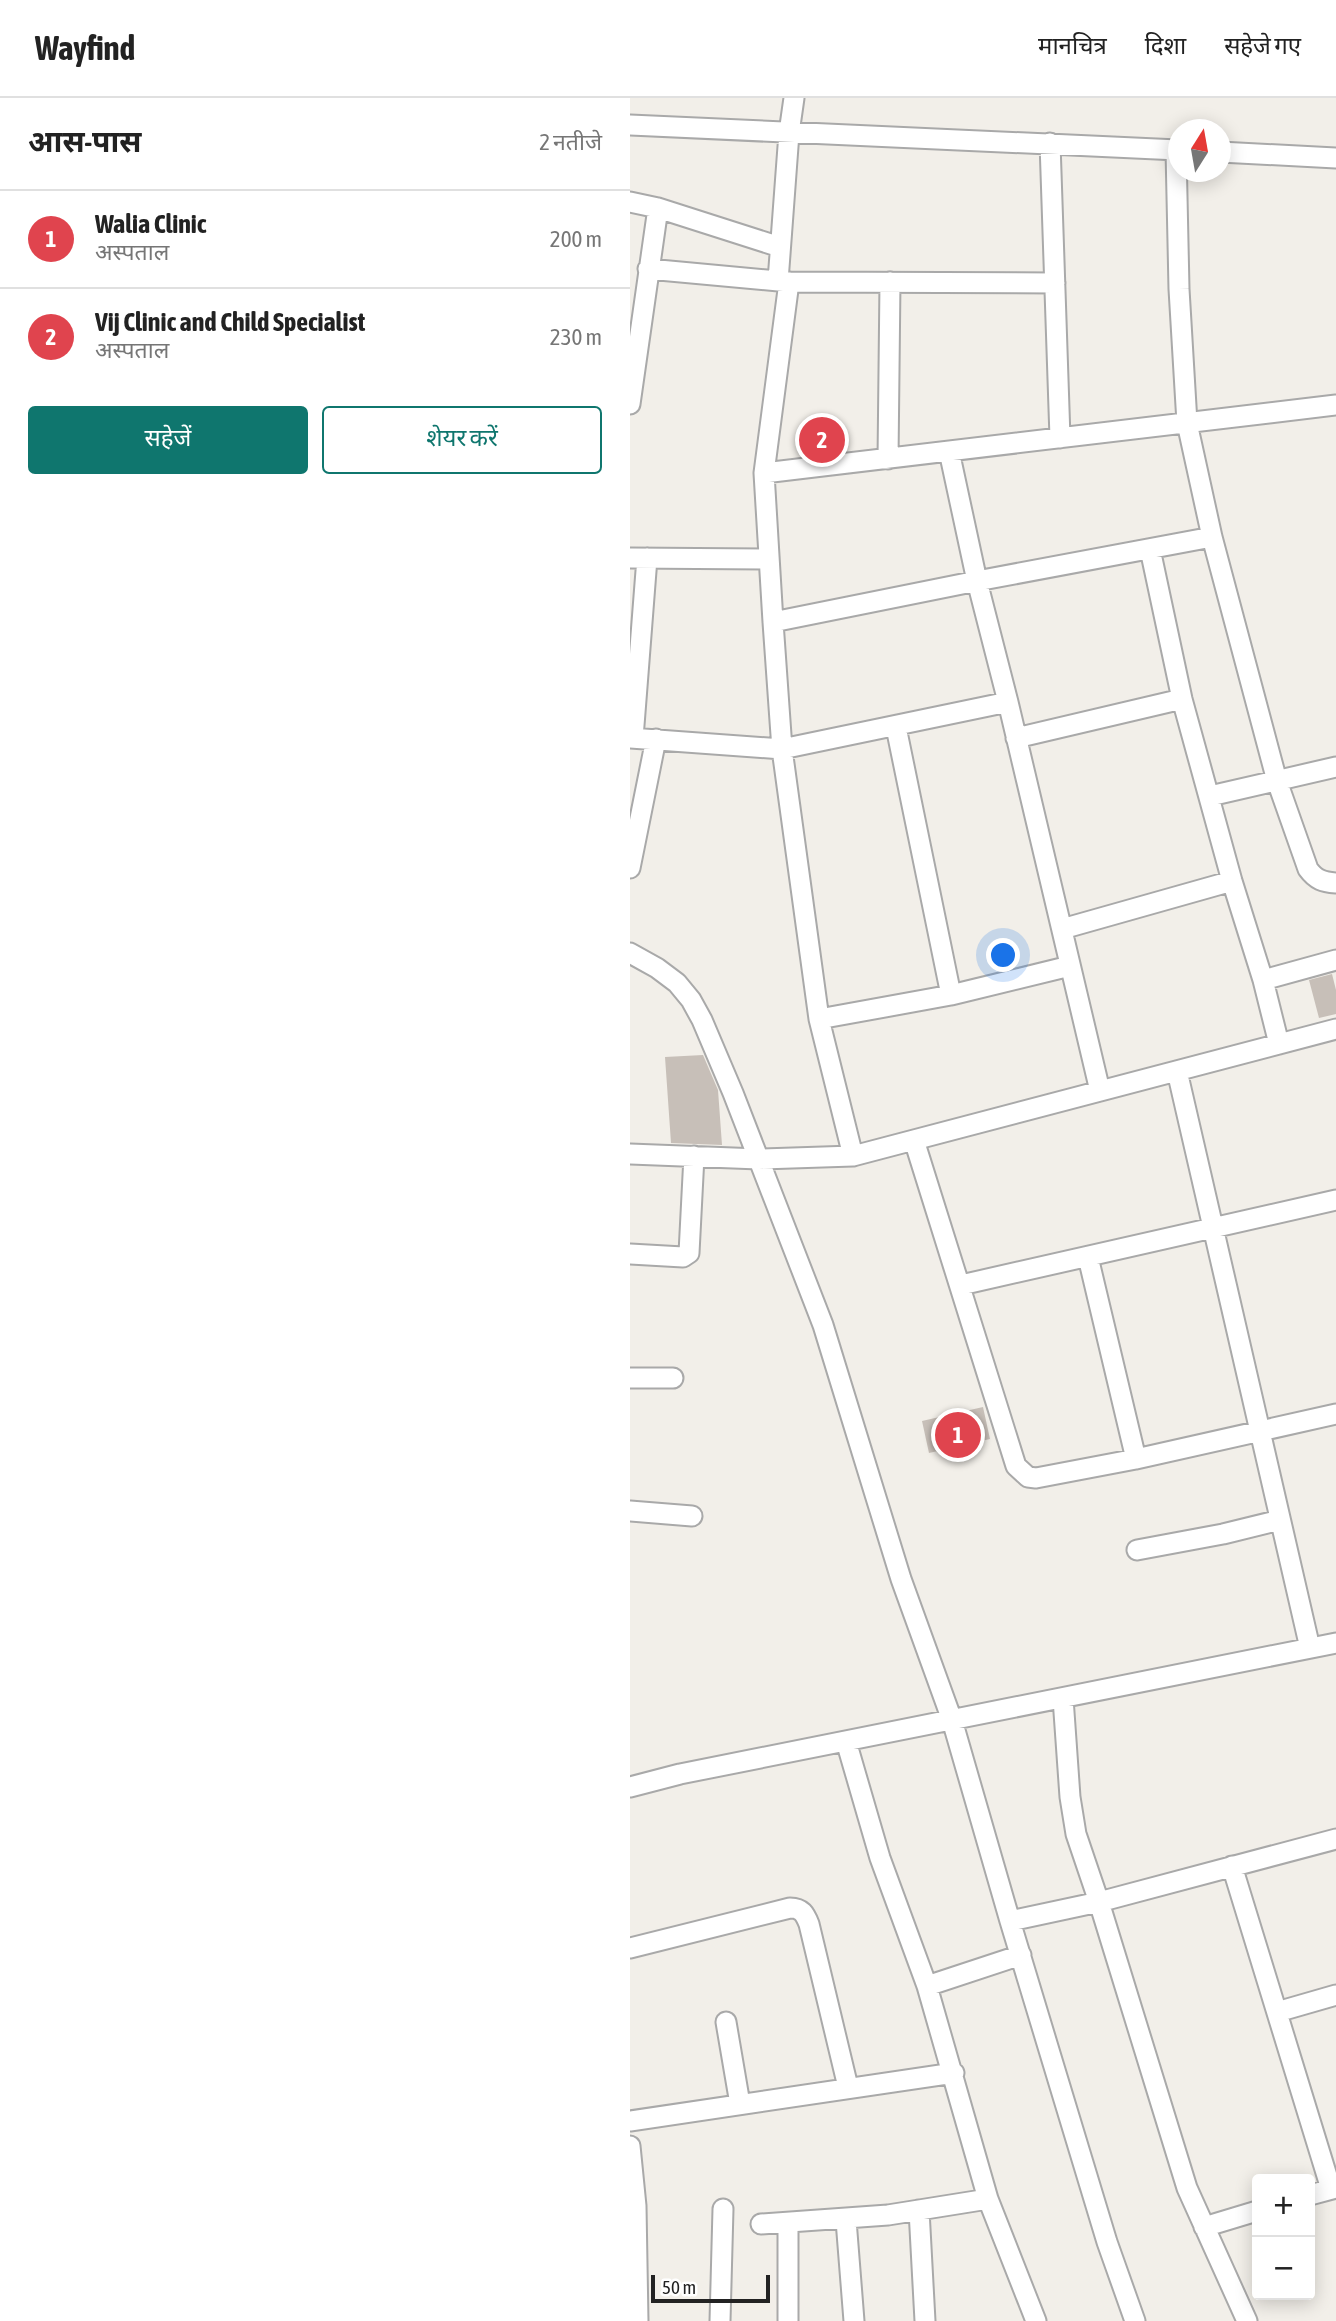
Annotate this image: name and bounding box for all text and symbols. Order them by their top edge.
text: Wayfind [35,29,135,67]
text: मानचित्र [1038,32,1107,59]
text: दिशा [1145,32,1186,59]
text: सहेजे गए [1224,32,1301,59]
north arrow [1168,119,1231,182]
text: आस-पास [28,124,141,158]
text: 2 नतीजे [539,129,602,155]
text: Walia Clinic [95,209,206,239]
text: 1 [46,226,56,252]
text: 200 m [550,226,602,252]
text: अस्पताल [95,239,169,265]
text: Vij Clinic and Child Specialist [95,307,365,337]
text: 2 [46,324,56,350]
text: 230 m [550,324,602,350]
text: अस्पताल [95,337,169,363]
button: सहेजें [28,406,308,474]
button: शेयर करें [322,406,602,474]
pin: 2 [799,414,845,466]
your location [986,938,1020,972]
pin: 1 [935,1409,981,1461]
map controls [1252,2174,1315,2300]
button: + [1252,2174,1315,2237]
button: − [1252,2237,1315,2300]
scale bar [651,2272,770,2304]
text: 50 m [662,2276,696,2298]

